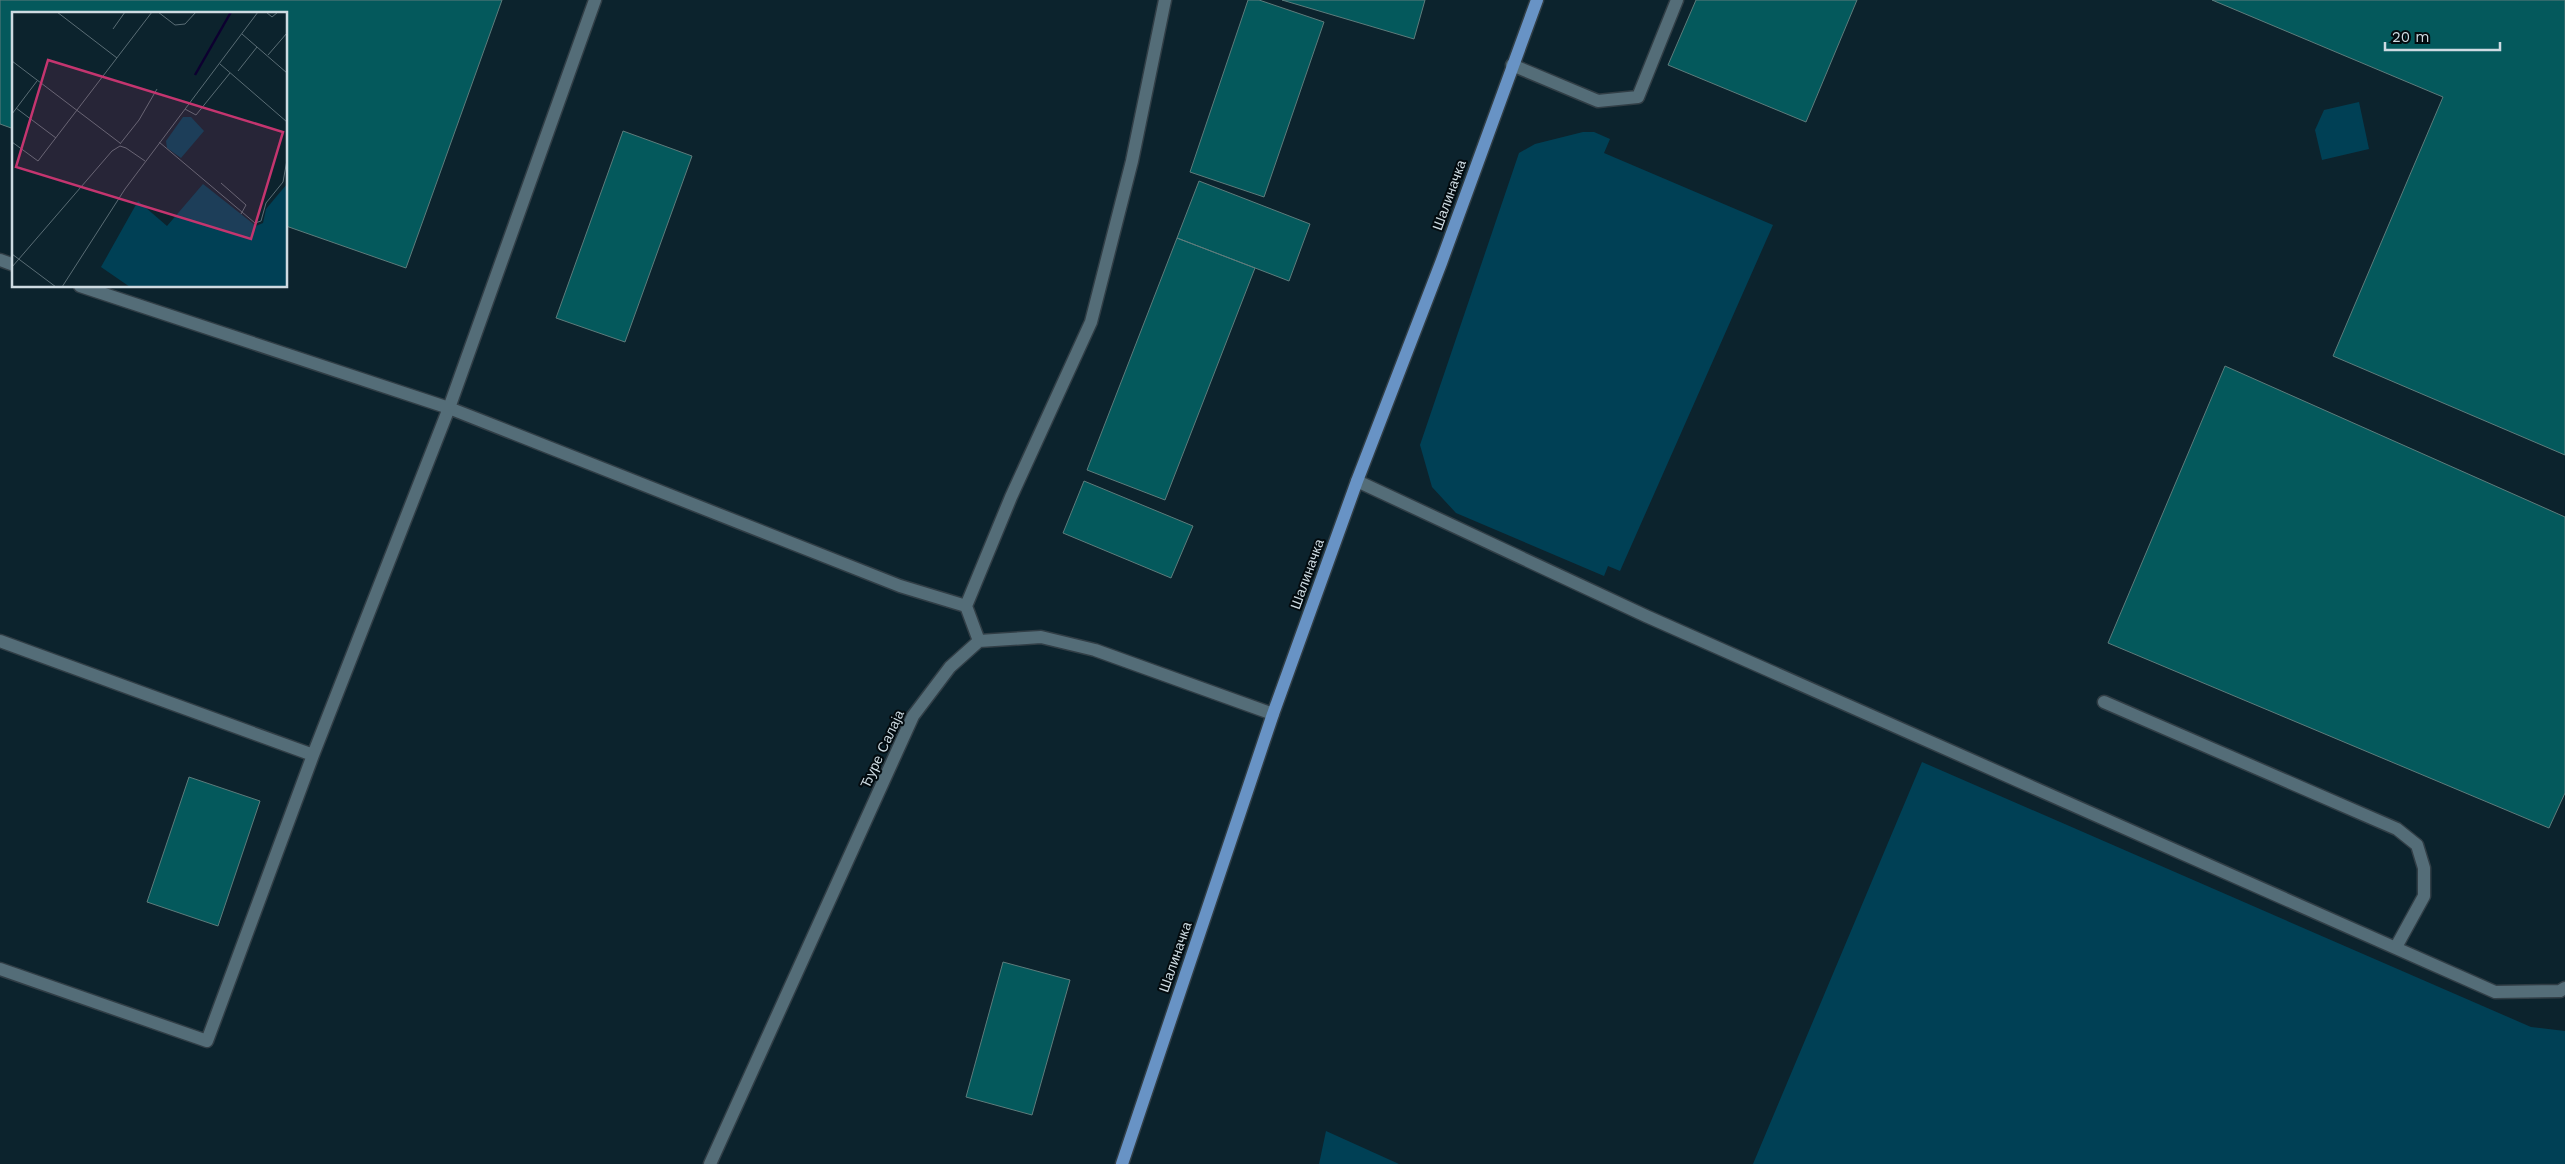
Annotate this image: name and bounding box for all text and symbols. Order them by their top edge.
inset map [12,12,288,288]
scale bar [2385,20,2500,52]
text: 20 m [2392,28,2430,46]
street label: Шалиначка [1429,158,1469,232]
street label: Шалиначка [1287,537,1327,611]
street label: Ђуре Салаја [857,707,907,791]
street label: Шалиначка [1155,920,1195,994]

